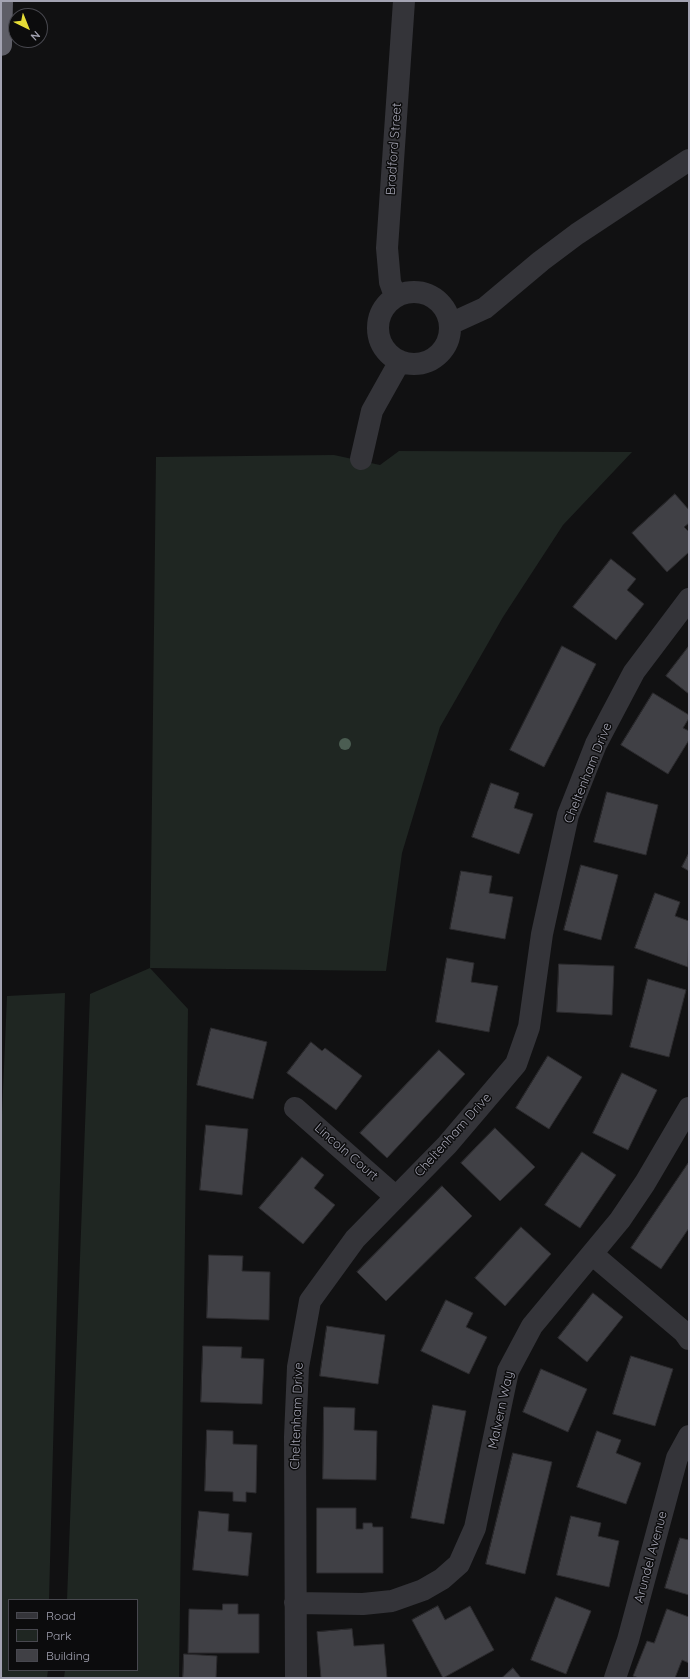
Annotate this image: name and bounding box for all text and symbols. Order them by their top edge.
north arrow [8,8,48,48]
text: N [28,28,43,44]
street label: Bradford Street [383,102,405,196]
street label: Cheltenham Drive [561,720,615,826]
street label: Cheltenham Drive [411,1090,495,1180]
street label: Lincoln Court [311,1120,381,1184]
street label: Cheltenham Drive [287,1362,307,1470]
street label: Malvern Way [485,1370,517,1450]
street label: Arundel Avenue [631,1509,671,1605]
legend [8,1599,138,1671]
text: Road [46,1608,76,1623]
text: Park [46,1628,71,1643]
text: Building [46,1648,90,1663]

